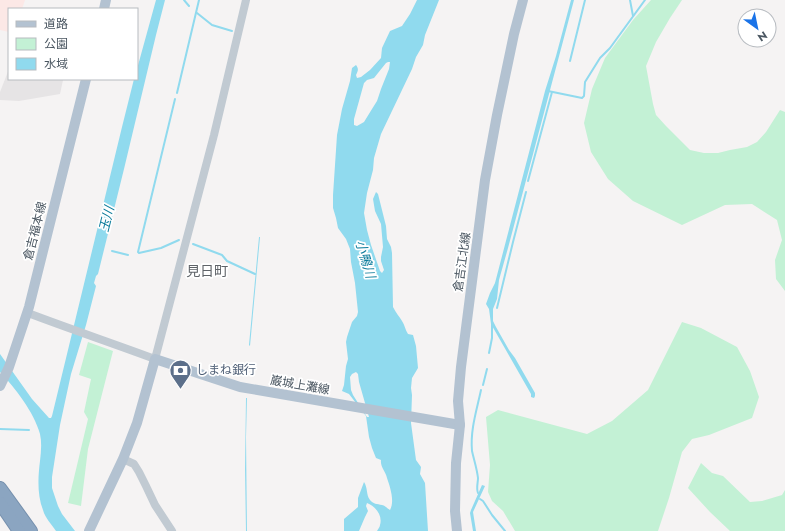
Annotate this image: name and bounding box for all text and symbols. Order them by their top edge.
legend [8,8,138,80]
north arrow [737,8,777,48]
text: 道路 [44,15,68,33]
text: N [754,27,770,45]
text: 公園 [44,35,68,53]
text: 水域 [44,55,68,73]
street label: 倉吉福本線 [19,200,51,262]
water label: 玉川 [94,202,119,234]
street label: 倉吉江北線 [449,231,475,293]
water label: 小鴨川 [351,238,381,282]
district label: 見日町 [186,261,228,281]
bank icon: しまね銀行 [168,357,194,390]
place label: しまね銀行 [196,361,256,379]
street label: 巌城上灘線 [269,371,331,399]

